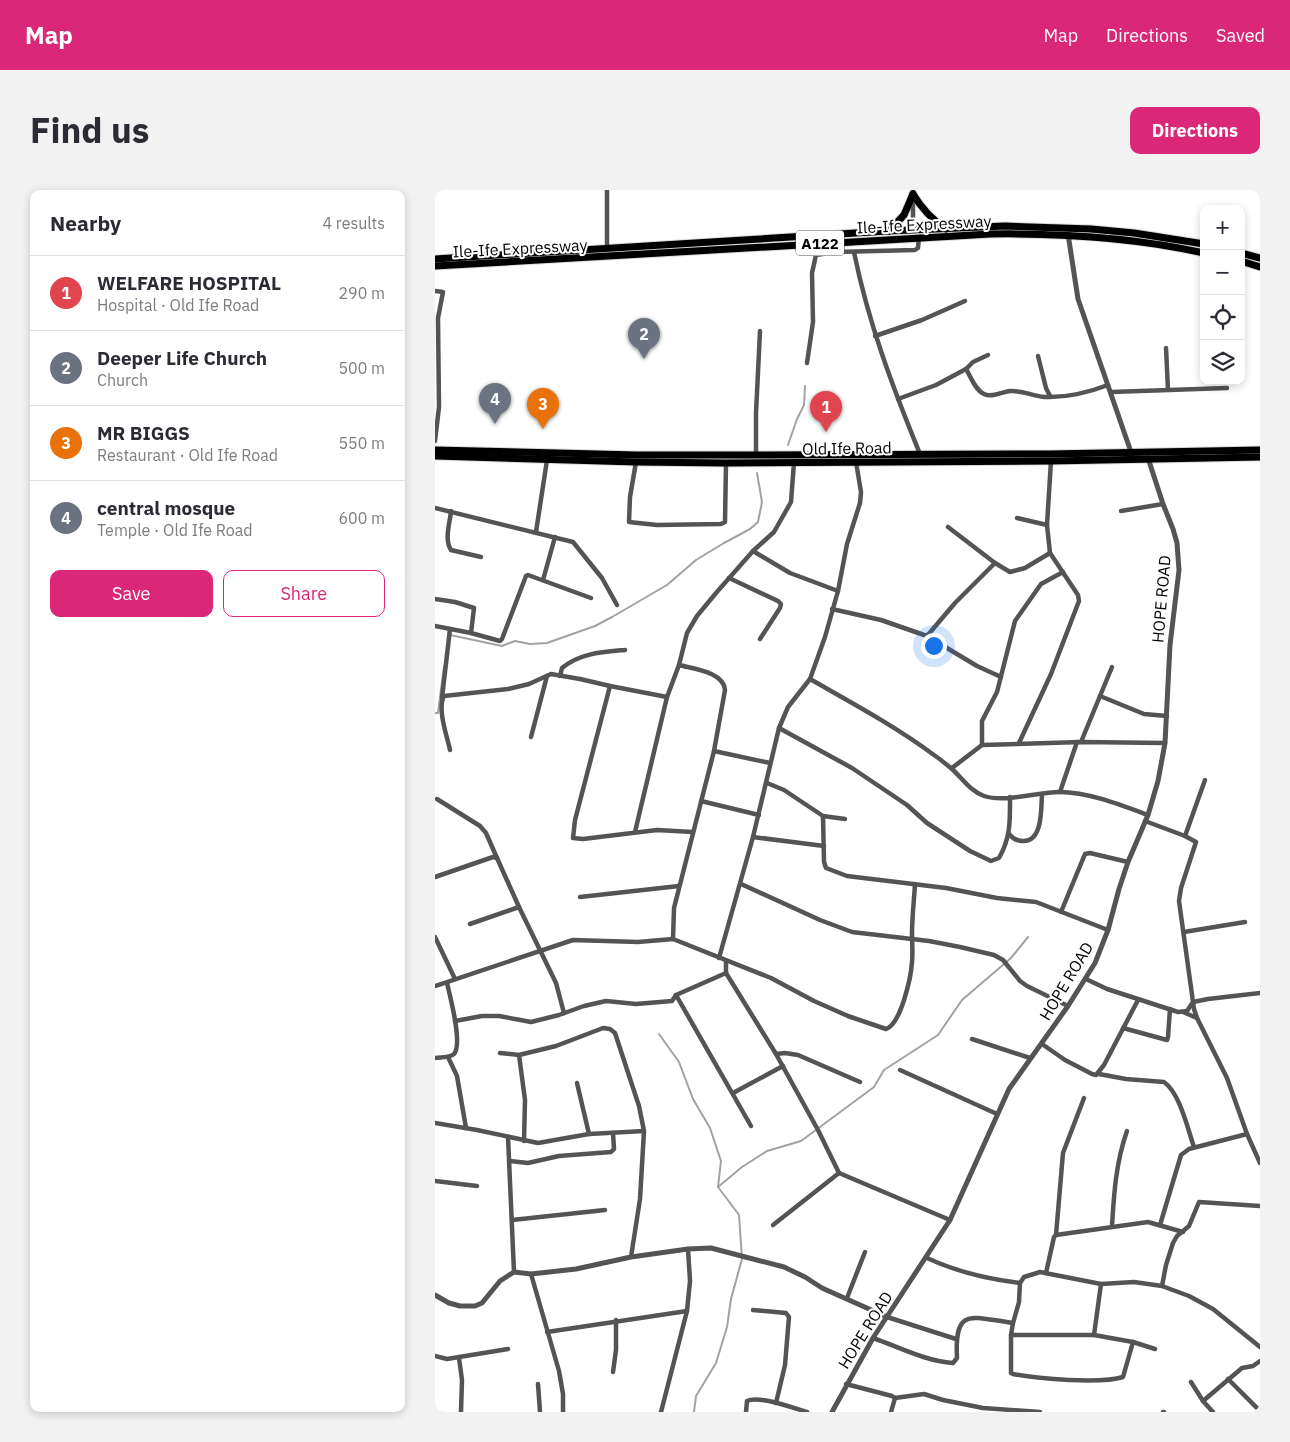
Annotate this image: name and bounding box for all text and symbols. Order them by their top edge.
text: Map [25,19,73,51]
text: Map [1043,24,1078,47]
text: Directions [1106,24,1188,47]
text: Saved [1216,24,1265,47]
text: Find us [30,107,149,153]
button: Directions [1130,107,1260,154]
map controls [1200,205,1245,385]
button: + [1200,205,1245,250]
text: Nearby [50,209,121,237]
street label: Ile-Ife Expressway [856,210,992,238]
text: 4 results [322,213,385,233]
road number: A122 [796,230,844,256]
street label: Ile-Ife Expressway [452,234,588,262]
button: − [1200,250,1245,295]
text: WELFARE HOSPITAL [97,271,281,295]
text: 1 [61,283,71,303]
text: 290 m [338,283,385,303]
text: Hospital · Old Ife Road [97,295,259,315]
button: locate [1200,295,1245,340]
pin: 2 [628,318,660,359]
button: layers [1200,340,1245,385]
text: Deeper Life Church [97,346,267,370]
text: 2 [61,358,71,378]
text: 500 m [338,358,385,378]
text: Church [97,370,148,390]
pin: 4 [479,383,511,424]
pin: 3 [527,388,559,429]
pin: 1 [810,391,842,432]
text: MR BIGGS [97,421,190,445]
text: 3 [61,433,71,453]
text: 550 m [338,433,385,453]
street label: Old Ife Road [802,437,892,459]
text: Restaurant · Old Ife Road [97,445,278,465]
text: central mosque [97,496,235,520]
text: 4 [61,508,71,528]
text: 600 m [338,508,385,528]
text: Temple · Old Ife Road [97,520,253,540]
street label: HOPE ROAD [1147,554,1175,644]
button: Save [50,570,213,617]
button: Share [223,570,385,617]
your location [921,633,947,659]
street label: HOPE ROAD [1035,938,1097,1024]
street label: HOPE ROAD [833,1288,897,1372]

